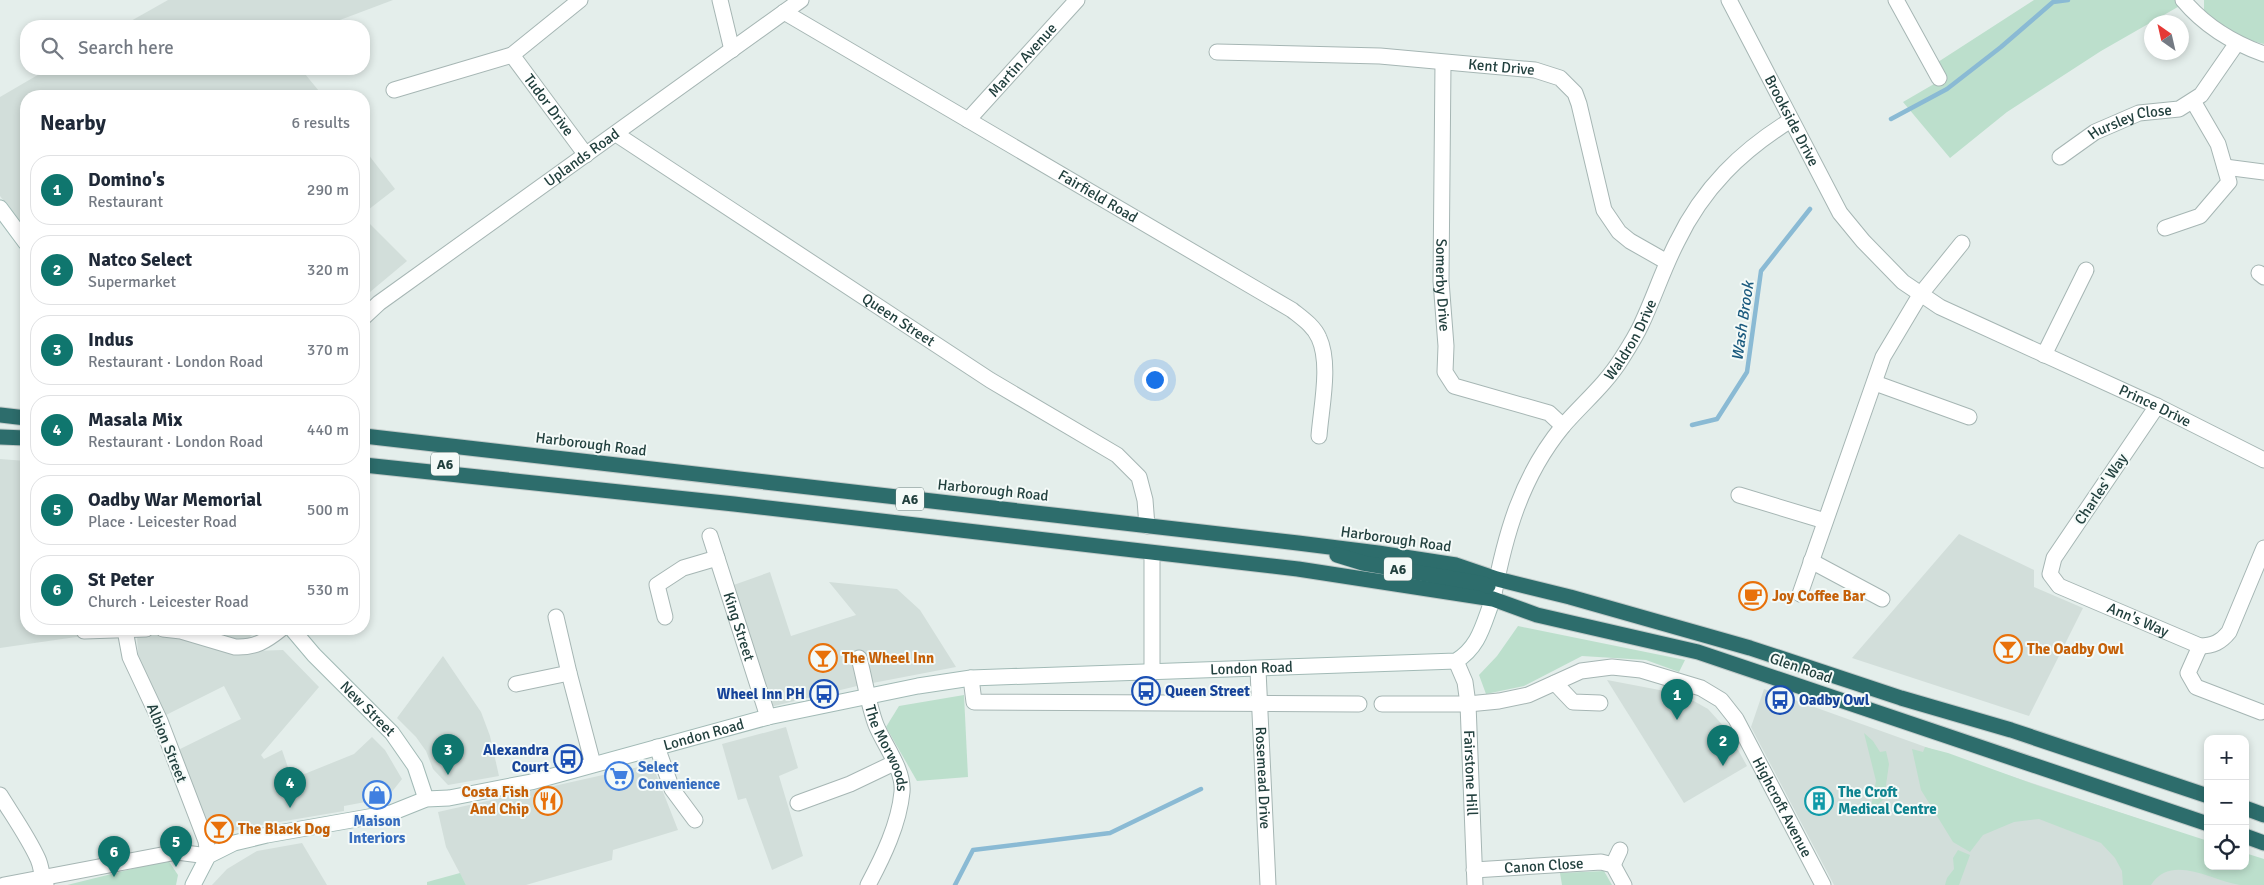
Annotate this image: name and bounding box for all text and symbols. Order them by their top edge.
north arrow [2144,15,2189,60]
street label: Martin Avenue [984,19,1061,101]
search box [20,20,370,75]
icon: search [38,34,66,62]
text: Search here [78,36,174,60]
street label: Kent Drive [1468,55,1535,79]
street label: Tudor Drive [520,70,578,139]
street label: Brookside Drive [1761,72,1823,169]
street label: Hursley Close [2084,101,2173,143]
text: Nearby [40,110,106,136]
text: 6 results [291,113,350,133]
street label: Uplands Road [541,124,623,191]
street label: Fairfield Road [1055,166,1141,226]
text: Domino's [88,168,165,192]
text: 1 [53,180,61,200]
text: 290 m [307,180,349,200]
text: Restaurant [88,192,163,212]
street label: Somerby Drive [1432,238,1454,332]
text: Natco Select [88,248,192,272]
text: 2 [53,260,61,280]
text: 320 m [307,260,349,280]
text: Supermarket [88,272,176,292]
water label: Wash Brook [1728,278,1759,362]
street label: Queen Street [859,289,938,350]
street label: Waldron Drive [1600,297,1660,384]
text: Indus [88,328,133,352]
text: 3 [53,340,61,360]
text: 370 m [307,340,349,360]
text: Restaurant · London Road [88,352,263,372]
your location [1142,367,1168,393]
street label: Prince Drive [2116,381,2194,431]
text: Masala Mix [88,408,182,432]
text: 4 [53,420,61,440]
text: 440 m [307,420,349,440]
street label: Harborough Road [534,428,648,460]
text: Restaurant · London Road [88,432,263,452]
street label: Charles' Way [2071,450,2131,528]
road number: A6 [431,452,459,476]
street label: Harborough Road [937,475,1050,505]
text: Oadby War Memorial [88,488,262,512]
road number: A6 [896,488,924,510]
text: 5 [53,500,61,520]
text: 500 m [307,500,349,520]
text: Place · Leicester Road [88,512,237,532]
street label: Harborough Road [1339,522,1453,556]
road number: A6 [1384,558,1412,580]
text: St Peter [88,568,154,592]
text: 6 [53,580,61,600]
text: 530 m [307,580,349,600]
cafe icon: Joy Coffee Bar [1738,581,1768,611]
place label: Joy Coffee Bar [1772,587,1865,605]
street label: King Street [719,590,758,663]
text: Church · Leicester Road [88,592,249,612]
street label: Ann's Way [2105,599,2172,641]
bar icon: The Oadby Owl [1993,634,2023,664]
place label: The Oadby Owl [2027,640,2124,658]
bar icon: The Wheel Inn [808,643,838,673]
place label: The Wheel Inn [842,649,934,667]
street label: Glen Road [1767,649,1835,687]
street label: London Road [1210,658,1293,679]
bus stop icon: Queen Street [1131,676,1161,706]
street label: New Street [336,677,399,740]
bus stop icon: Wheel Inn PH [809,679,839,709]
pin: 1 [1661,679,1693,720]
place label: Queen Street [1165,682,1250,700]
place label: Wheel Inn PH [717,685,805,703]
bus stop icon: Oadby Owl [1765,685,1795,715]
place label: Oadby Owl [1799,691,1870,709]
street label: Albion Street [143,701,191,785]
street label: The Morwoods [861,703,911,792]
street label: London Road [661,715,746,754]
pin: 2 [1707,725,1739,766]
street label: Rosemead Drive [1252,726,1274,830]
street label: Fairstone Hill [1460,730,1481,816]
pin: 3 [432,734,464,775]
map controls [2204,735,2249,870]
button: + [2204,735,2249,780]
place label: Alexandra Court [483,741,549,776]
bus stop icon: Alexandra Court [553,744,583,774]
street label: Highcroft Avenue [1749,754,1816,860]
place label: Select Convenience [638,758,720,793]
supermarket icon: Select Convenience [604,761,634,791]
pin: 4 [274,767,306,808]
shop icon: Maison Interiors [362,780,392,810]
button: − [2204,780,2249,825]
place label: Costa Fish And Chip [462,783,529,818]
place label: The Croft Medical Centre [1838,783,1937,818]
restaurant icon: Costa Fish And Chip [533,786,563,816]
building icon: The Croft Medical Centre [1804,786,1834,816]
place label: Maison Interiors [348,812,406,847]
bar icon: The Black Dog [204,814,234,844]
place label: The Black Dog [238,820,330,838]
button: locate [2204,825,2249,870]
pin: 5 [160,826,192,867]
pin: 6 [98,836,130,877]
street label: Canon Close [1504,854,1584,877]

